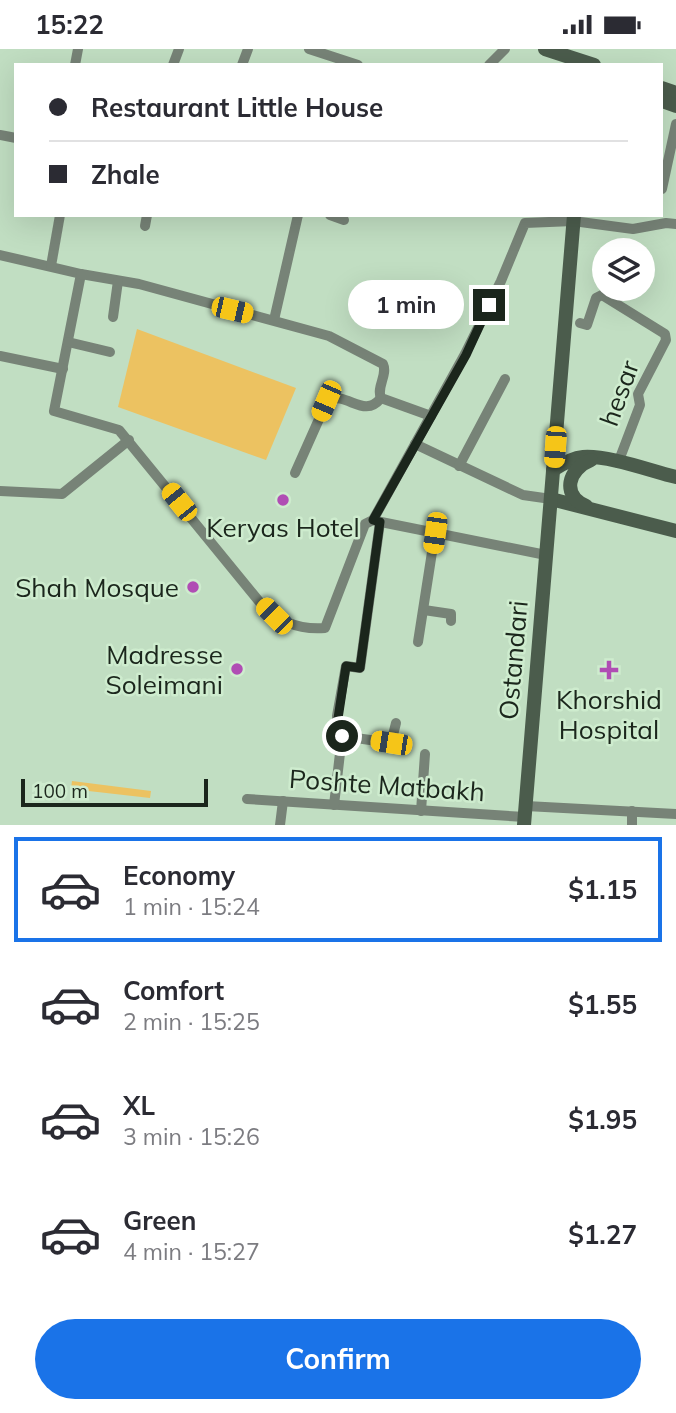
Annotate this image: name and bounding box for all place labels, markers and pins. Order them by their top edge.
marker: Keryas Hotel [275,492,291,508]
place label: Keryas Hotel [206,511,360,544]
place label: Shah Mosque [15,571,179,604]
marker: Shah Mosque [185,579,201,595]
place label: Madresse Soleimani [106,638,223,701]
marker: Khorshid Hospital [599,660,619,680]
marker: Madresse Soleimani [229,661,245,677]
place label: Khorshid Hospital [556,683,662,746]

